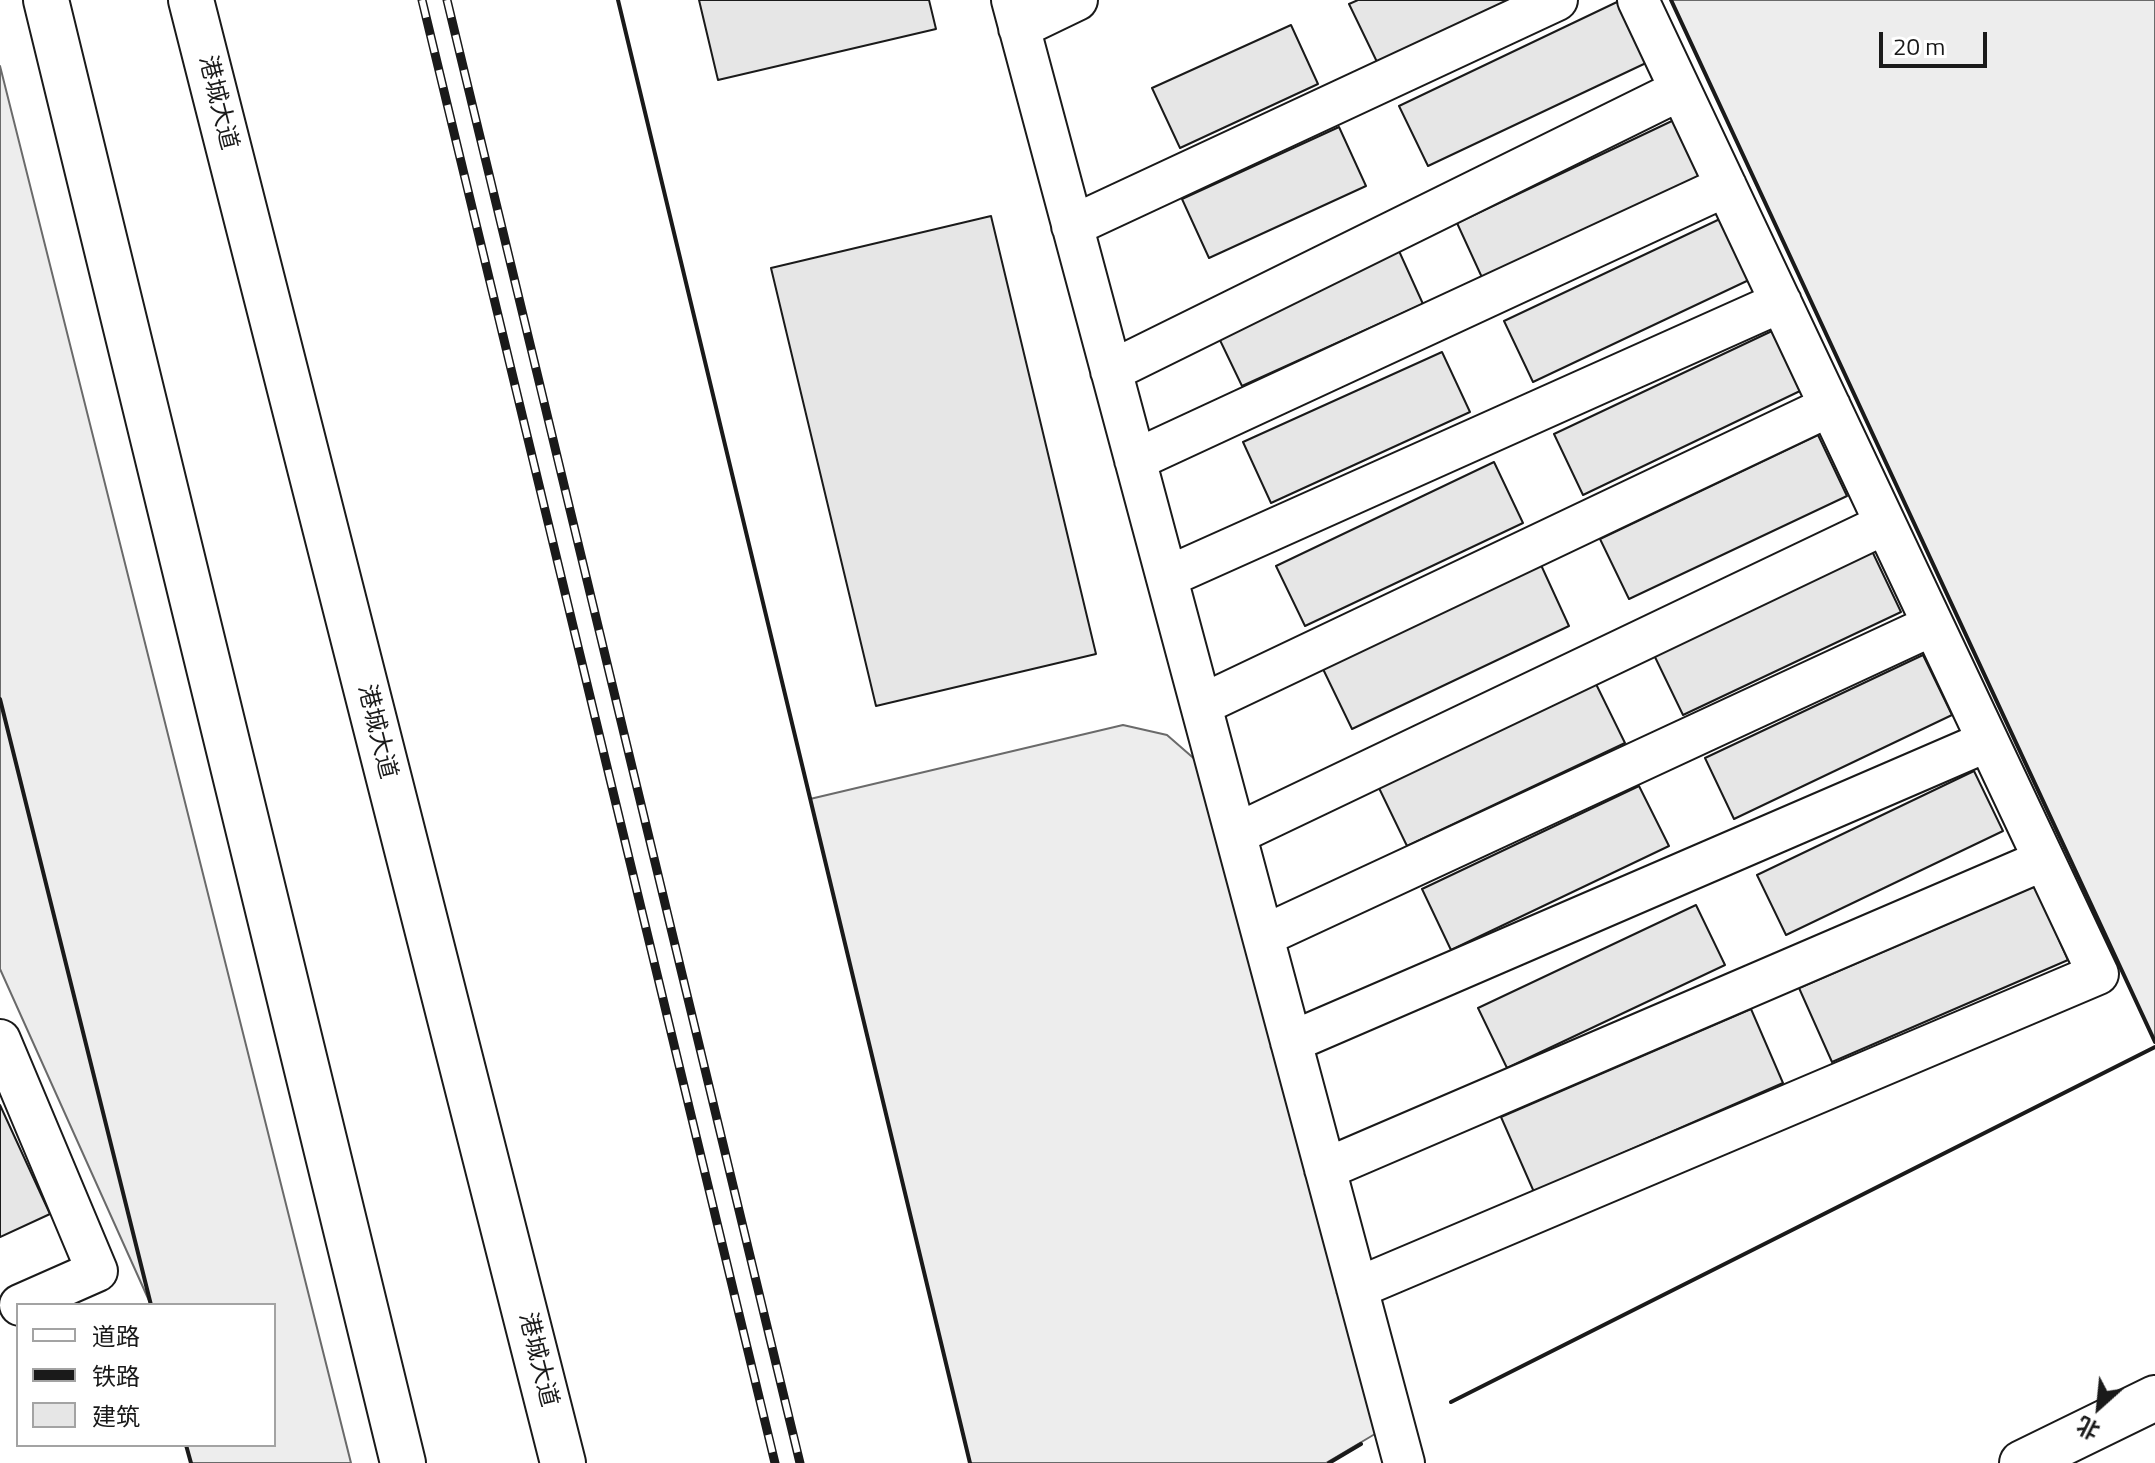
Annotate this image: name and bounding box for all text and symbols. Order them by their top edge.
scale bar [1883,16,1991,66]
text: 20 m [1893,28,1945,64]
street label: 港城大道 [191,53,243,153]
street label: 港城大道 [350,682,402,782]
legend [16,1303,276,1447]
street label: 港城大道 [511,1310,563,1410]
text: 道路 [92,1318,140,1354]
text: 铁路 [92,1358,140,1394]
north arrow [2059,1367,2139,1447]
text: 建筑 [92,1398,140,1434]
text: 北 [2071,1408,2106,1449]

